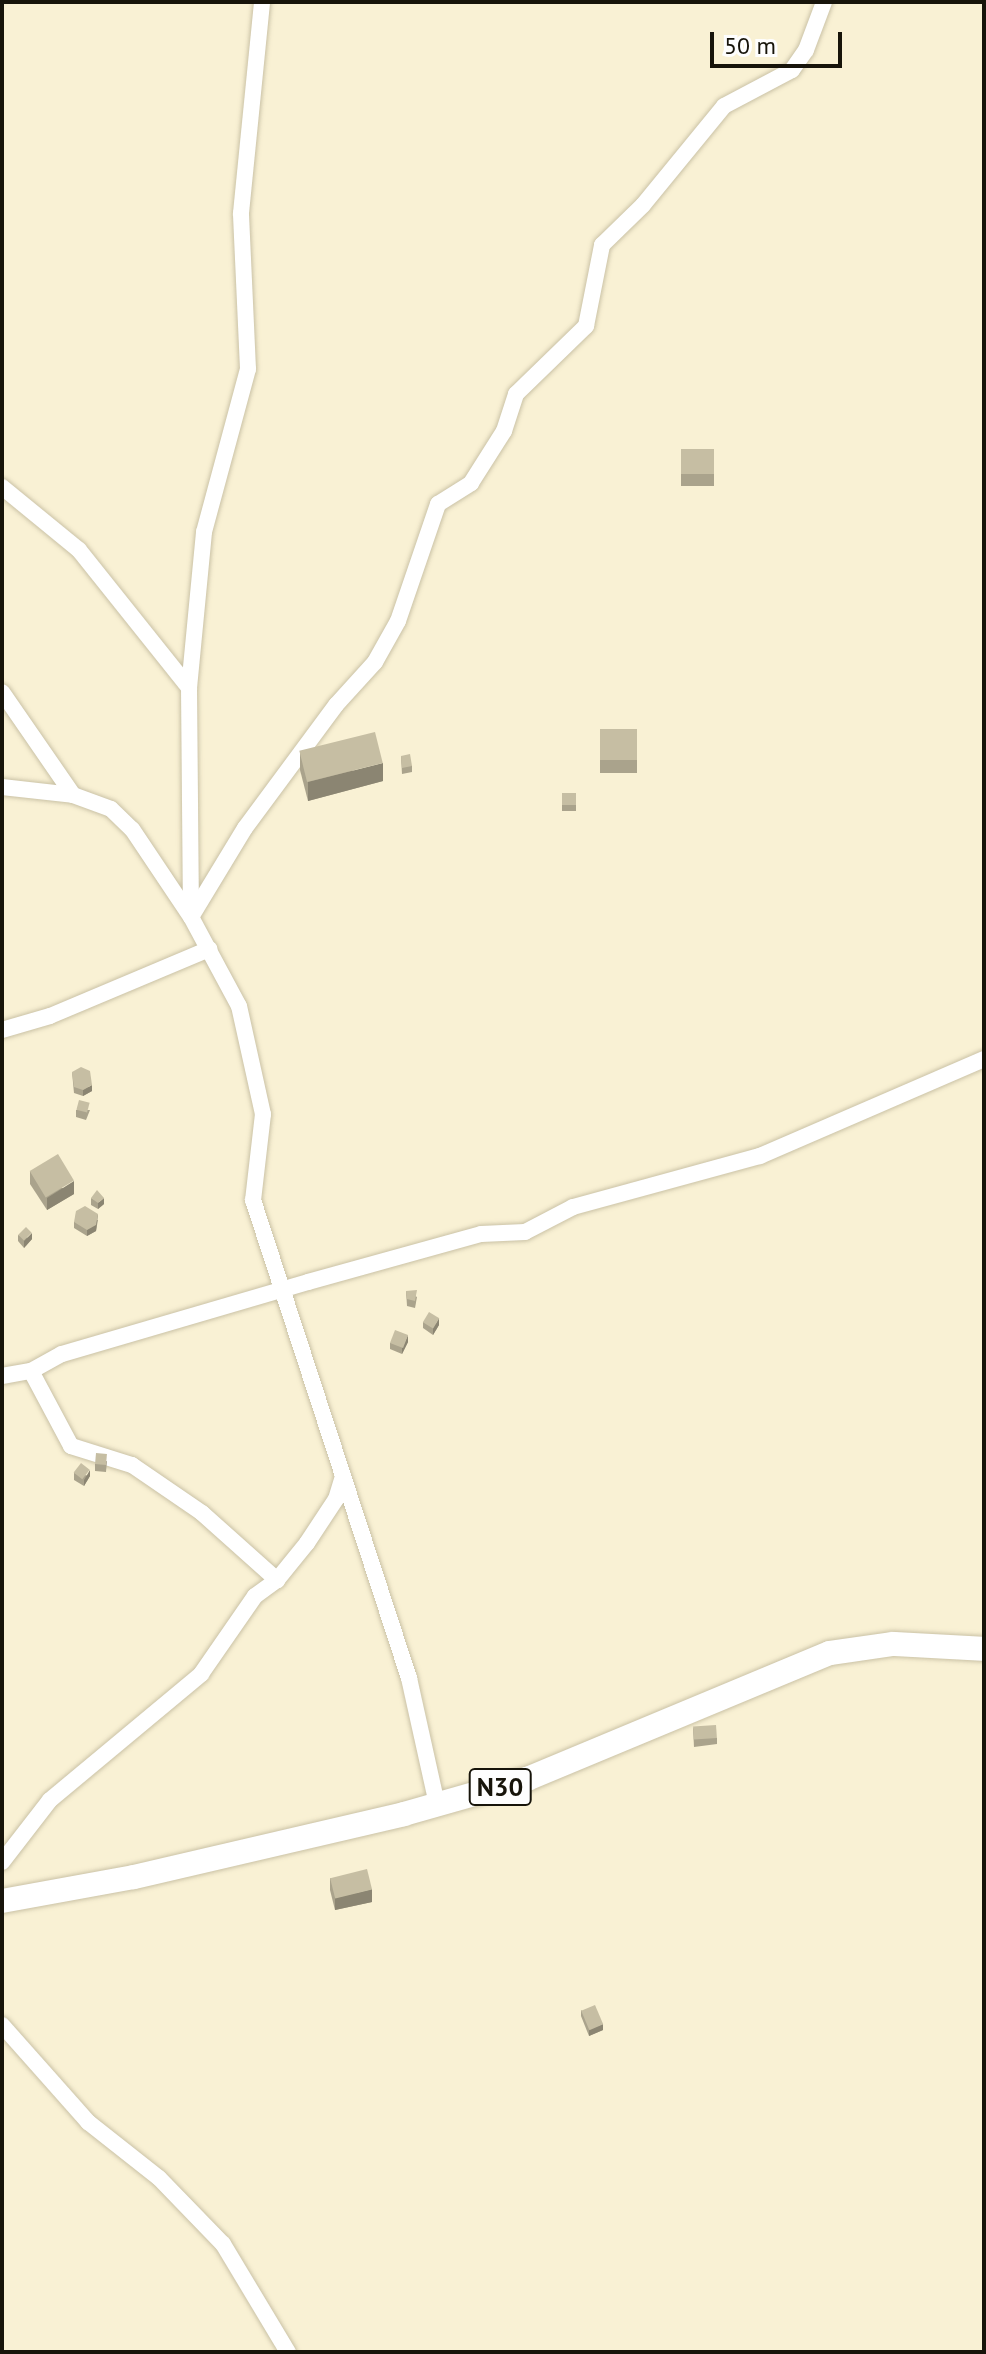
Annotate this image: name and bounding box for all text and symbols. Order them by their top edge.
scale bar [714,16,846,66]
text: 50 m [724,30,776,61]
road number: N30 [468,1765,532,1809]

